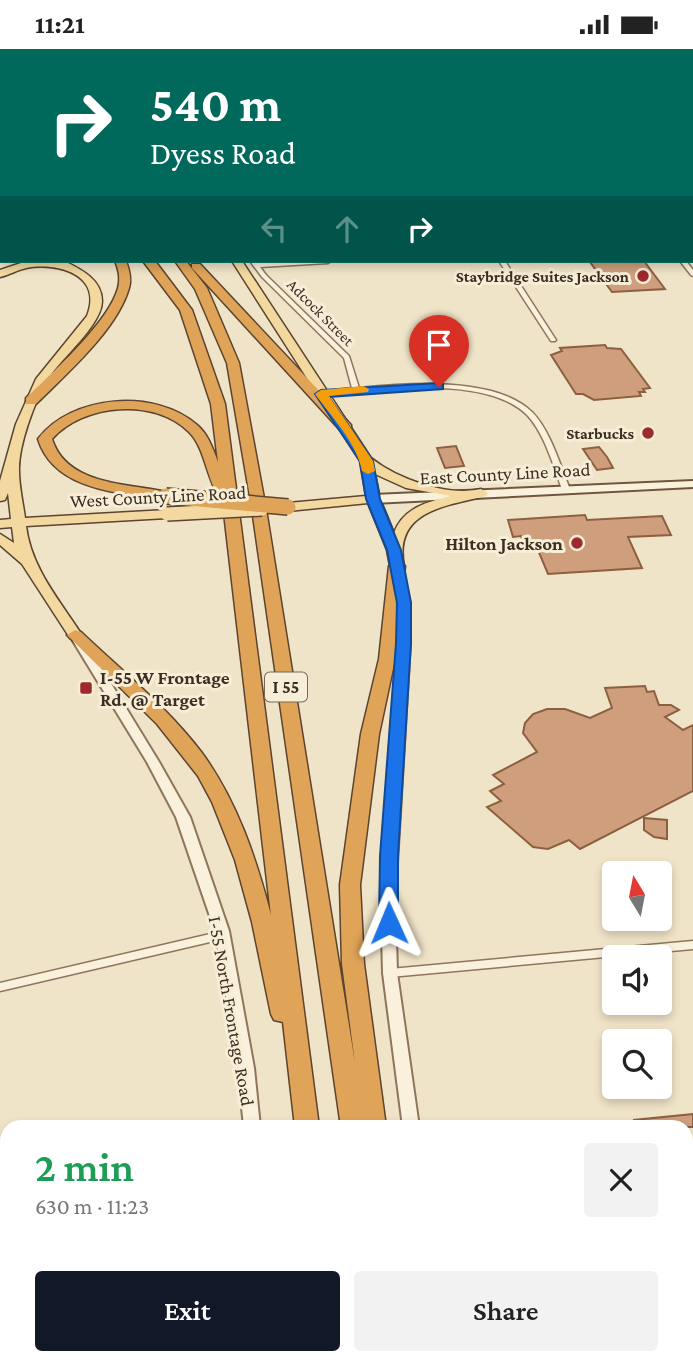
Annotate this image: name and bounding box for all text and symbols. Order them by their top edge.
text: 11:21 [35,10,85,39]
icon: right [35,77,126,168]
text: 540 m [150,77,281,132]
text: Dyess Road [150,135,296,171]
icon: left [255,210,293,248]
icon: ahead [328,210,366,248]
icon: right [401,210,439,248]
place label: Staybridge Suites Jackson [456,268,629,285]
marker: Staybridge Suites Jackson [635,268,651,284]
street label: Adcock Street [284,276,358,350]
pin [409,315,469,387]
icon: arrive [420,326,458,364]
place label: Starbucks [566,425,634,442]
marker: Starbucks [640,425,656,441]
street label: East County Line Road [419,459,591,488]
street label: West County Line Road [69,481,247,512]
place label: Hilton Jackson [445,533,563,554]
marker: Hilton Jackson [569,535,585,551]
place label: I-55 W Frontage Rd. @ Target [100,667,230,710]
road number: I 55 [265,673,307,701]
marker: I-55 W Frontage Rd. @ Target [78,680,94,696]
north arrow [602,861,672,931]
map controls [602,861,672,1099]
position arrow [352,886,426,960]
street label: I-55 North Frontage Road [204,915,259,1108]
button: sound [602,945,672,1015]
button: search [602,1029,672,1099]
text: 2 min [35,1143,134,1190]
button: close [584,1143,658,1217]
text: 630 m · 11:23 [35,1193,149,1219]
button: Exit [35,1271,340,1351]
button: Share [354,1271,658,1351]

